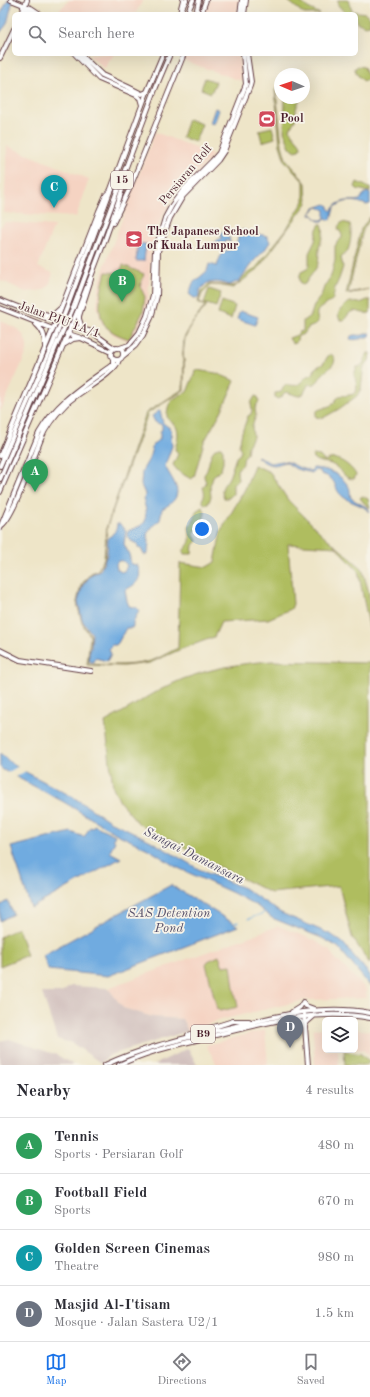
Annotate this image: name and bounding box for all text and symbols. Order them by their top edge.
search box [12,12,358,56]
icon: search [26,23,48,45]
text: Search here [58,27,135,42]
north arrow [274,68,310,104]
sports icon: Pool [257,109,277,129]
place label: Pool [280,113,304,125]
street label: Persiaran Golf [157,142,215,208]
road number: 15 [111,171,133,189]
pin: C [41,175,67,208]
place label: The Japanese School of Kuala Lumpur [147,226,259,252]
school or university icon: The Japanese School of Kuala Lumpur [124,229,144,249]
pin: B [109,269,135,302]
street label: Jalan PJU 1A/1 [17,300,101,340]
pin: A [22,459,48,492]
your location [192,519,212,539]
water label: Sungai Damansara [142,825,246,887]
water label: SAS Detention Pond [128,907,211,935]
pin: D [277,1015,303,1048]
map controls [322,1017,358,1053]
button: layers [322,1017,358,1053]
road number: B9 [191,1025,215,1043]
text: Nearby [16,1083,71,1100]
text: 4 results [305,1084,354,1097]
text: Tennis [54,1130,98,1145]
text: A [24,1139,34,1152]
text: 480 m [317,1139,354,1152]
text: Sports · Persiaran Golf [54,1148,183,1161]
text: Football Field [54,1186,147,1201]
text: B [24,1195,34,1208]
text: 670 m [317,1195,354,1208]
text: Sports [54,1204,91,1217]
text: Golden Screen Cinemas [54,1242,210,1257]
text: C [25,1251,33,1264]
text: 980 m [317,1251,354,1264]
text: Theatre [54,1260,99,1273]
text: Masjid Al-I'tisam [54,1298,171,1313]
text: D [24,1307,34,1320]
text: 1.5 km [315,1307,354,1320]
text: Mosque · Jalan Sastera U2/1 [54,1316,219,1329]
tab: Map [45,1351,67,1389]
tab: Directions [158,1351,206,1389]
tab: Saved [297,1351,325,1389]

